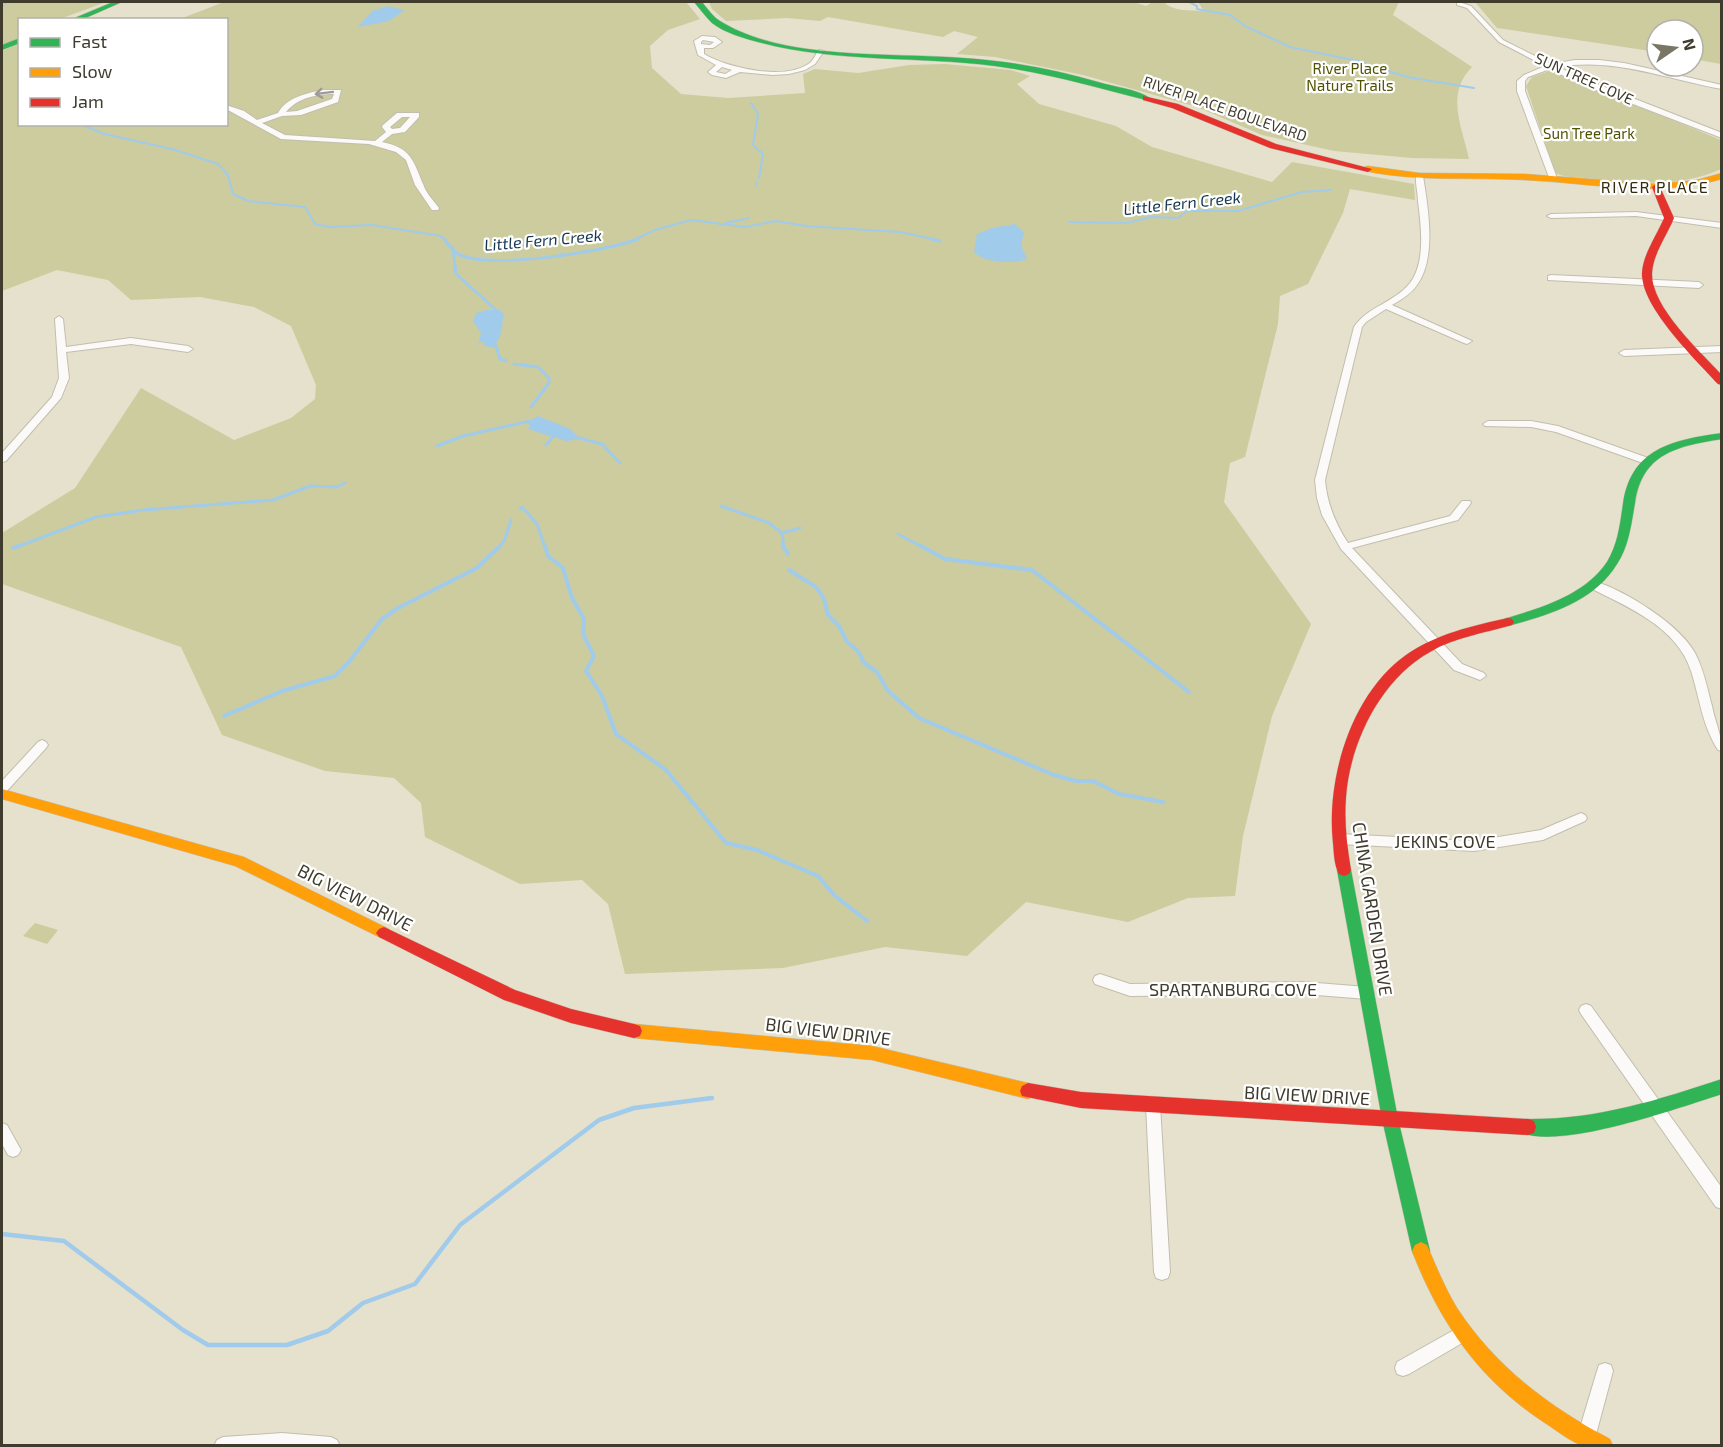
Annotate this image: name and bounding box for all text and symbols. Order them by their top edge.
legend [18,18,228,126]
north arrow [1645,18,1705,78]
text: Fast [72,30,107,52]
text: N [1679,36,1701,52]
street label: SUN TREE COVE [1532,48,1636,108]
park label: River Place Nature Trails [1306,59,1394,94]
text: Slow [72,60,113,82]
street label: RIVER PLACE BOULEVARD [1141,72,1310,145]
one-way arrow [315,87,334,98]
text: Jam [72,90,104,112]
park label: Sun Tree Park [1543,124,1635,142]
district label: RIVER PLACE [1601,177,1709,196]
water label: Little Fern Creek [1122,187,1242,218]
water label: Little Fern Creek [483,225,603,254]
street label: CHINA GARDEN DRIVE [1348,820,1398,997]
street label: JEKINS COVE [1394,830,1496,852]
street label: BIG VIEW DRIVE [294,859,417,936]
street label: SPARTANBURG COVE [1149,978,1317,1000]
street label: BIG VIEW DRIVE [764,1012,892,1050]
street label: BIG VIEW DRIVE [1243,1081,1371,1109]

